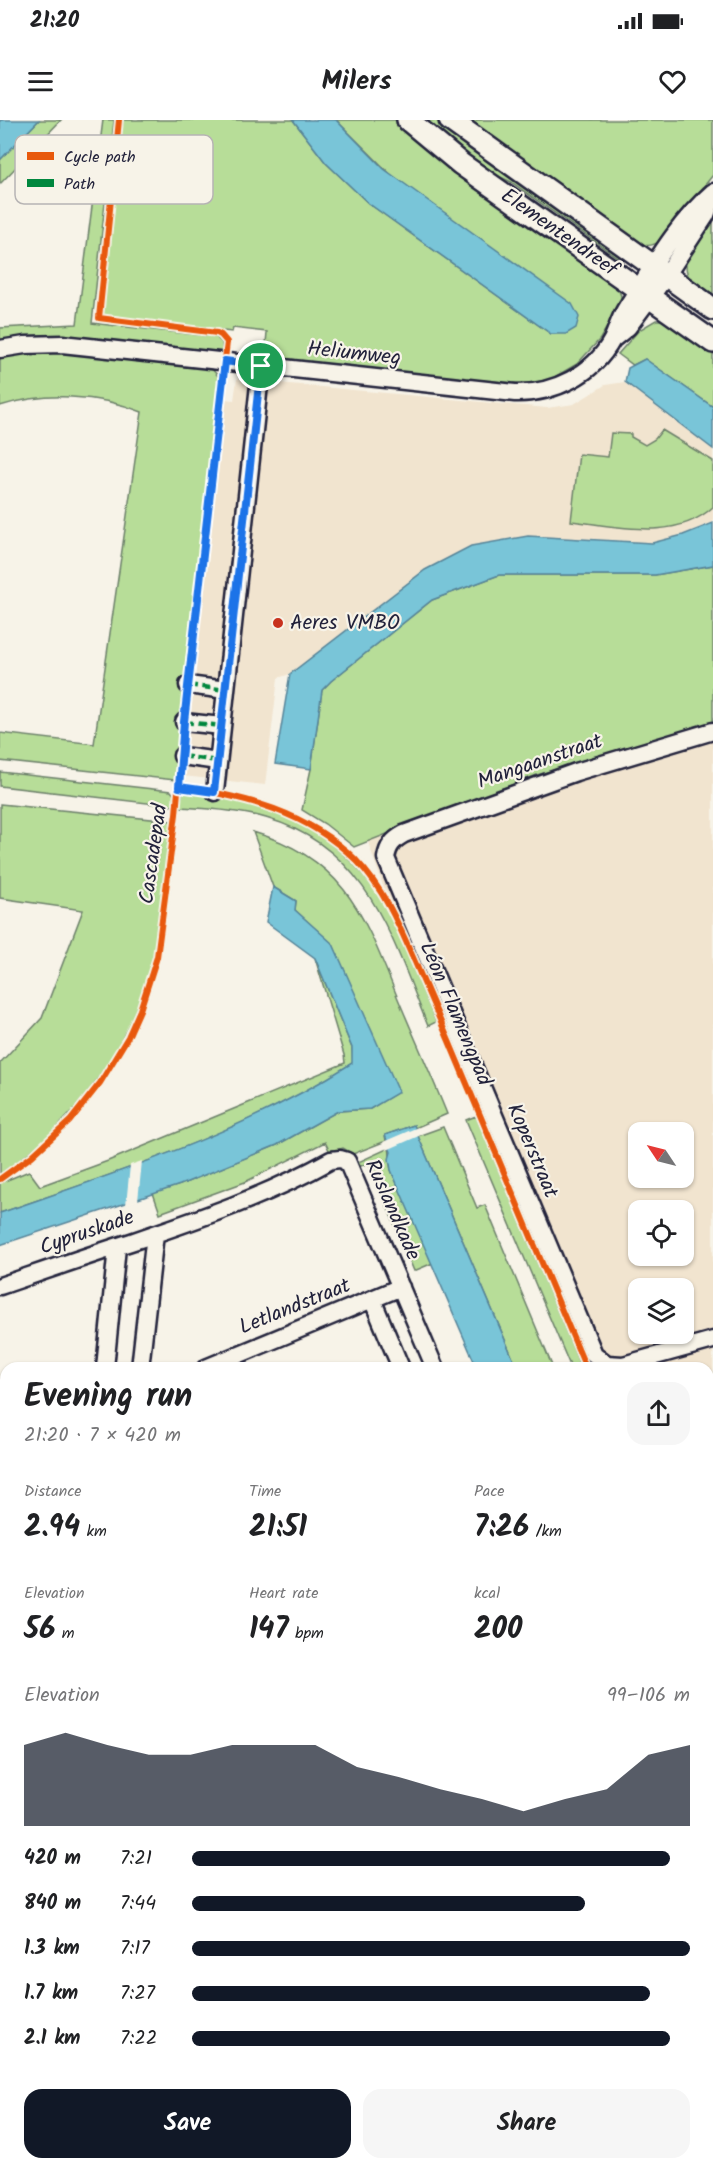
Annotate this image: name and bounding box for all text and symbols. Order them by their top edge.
text: 21:20 [30,4,79,39]
text: Milers [321,60,392,103]
icon: menu [24,65,57,98]
icon: heart [656,65,689,98]
legend [15,135,213,204]
text: Cycle path [64,145,136,170]
text: Path [64,172,95,197]
street label: Elementendreef [493,180,626,287]
street label: Heliumweg [306,333,402,375]
pin [235,340,286,391]
icon: arrive [244,349,277,382]
place label: Aeres VMBO [290,607,400,640]
marker: Aeres VMBO [271,616,285,630]
street label: Mangaanstraat [473,725,608,799]
street label: Cascadepad [131,801,177,906]
street label: Léon Flamengpad [410,937,500,1092]
street label: Koperstraat [497,1098,567,1204]
north arrow [628,1122,694,1188]
map controls [628,1122,694,1344]
street label: Ruslandkade [355,1154,429,1266]
button: locate [628,1200,694,1266]
street label: Cypruskade [35,1201,139,1265]
street label: Letlandstraat [234,1269,356,1344]
button: layers [628,1278,694,1344]
text: Evening run [24,1371,192,1424]
button: share [627,1382,690,1445]
text: 21:20 · 7 × 420 m [24,1420,181,1452]
text: Distance [24,1479,82,1504]
text: Time [249,1479,281,1504]
text: Pace [474,1479,505,1504]
text: 2.94 [24,1504,80,1552]
text: 21:51 [249,1504,307,1552]
text: 7:26 [474,1504,529,1552]
text: km [80,1519,107,1544]
text: /km [529,1519,562,1544]
text: Elevation [24,1581,85,1606]
text: Heart rate [249,1581,319,1606]
text: kcal [474,1581,500,1606]
text: 56 [24,1606,55,1654]
text: 147 [249,1606,289,1654]
text: 200 [474,1606,522,1654]
text: m [55,1621,75,1646]
text: bpm [289,1621,324,1646]
text: Elevation [24,1680,100,1712]
text: 99–106 m [607,1680,690,1712]
text: 420 m [24,1843,81,1875]
text: 7:21 [120,1843,152,1875]
text: 840 m [24,1888,81,1920]
text: 7:44 [120,1888,156,1920]
text: 1.3 km [24,1933,80,1965]
text: 7:17 [120,1933,150,1965]
text: 1.7 km [24,1978,78,2010]
text: 7:27 [120,1978,155,2010]
text: 2.1 km [24,2023,80,2055]
text: 7:22 [120,2023,157,2055]
button: Save [24,2089,351,2158]
button: Share [363,2089,690,2158]

